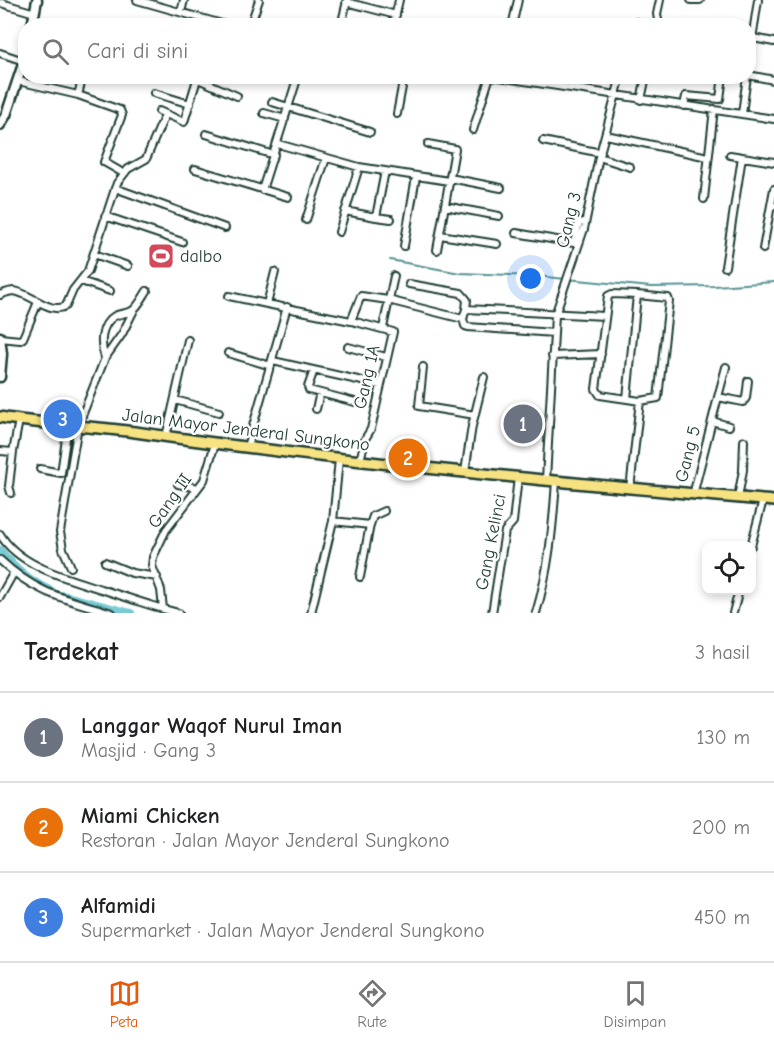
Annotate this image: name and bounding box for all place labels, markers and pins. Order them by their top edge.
sports icon: dalbo [146,241,176,271]
place label: dalbo [180,246,222,267]
pin: 3 [44,396,82,442]
pin: 1 [504,402,542,446]
pin: 2 [388,436,428,480]

